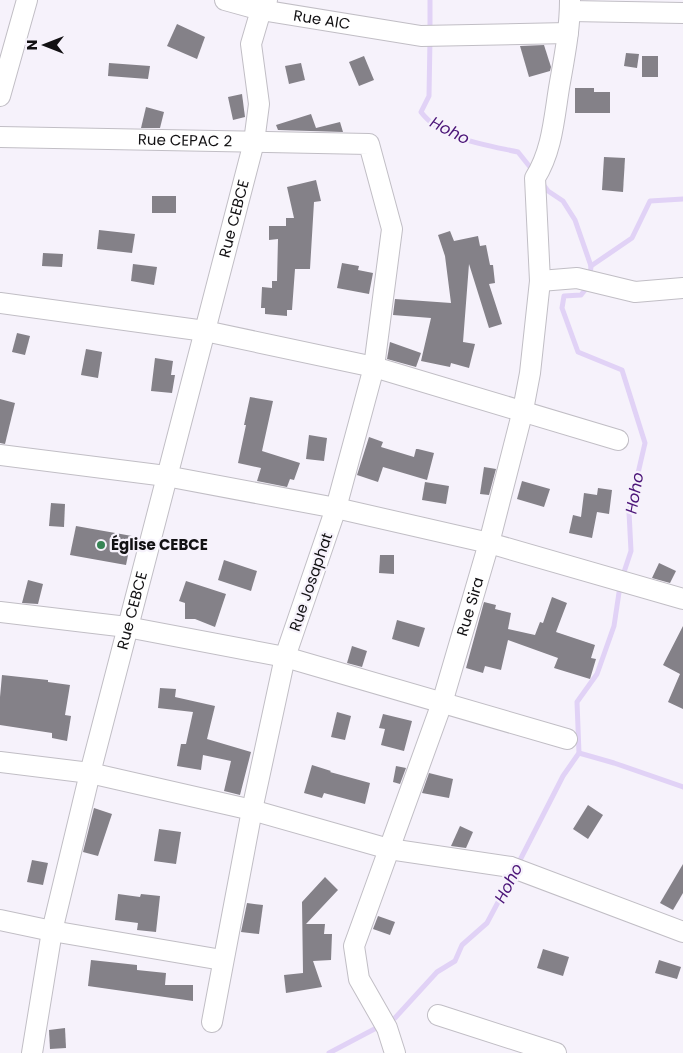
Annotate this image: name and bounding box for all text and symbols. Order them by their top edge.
street label: Rue AIC [292,4,352,34]
north arrow [20,20,70,70]
text: N [22,40,42,50]
water label: Hoho [426,111,474,150]
street label: Rue CEPAC 2 [138,129,232,151]
street label: Rue CEBCE [213,177,254,260]
water label: Hoho [620,471,649,516]
street label: Rue Josaphat [284,530,337,634]
place label: Église CEBCE [111,534,208,555]
marker: Église CEBCE [95,539,107,551]
street label: Rue CEBCE [112,569,152,652]
street label: Rue Sira [451,575,488,638]
water label: Hoho [489,859,528,907]

